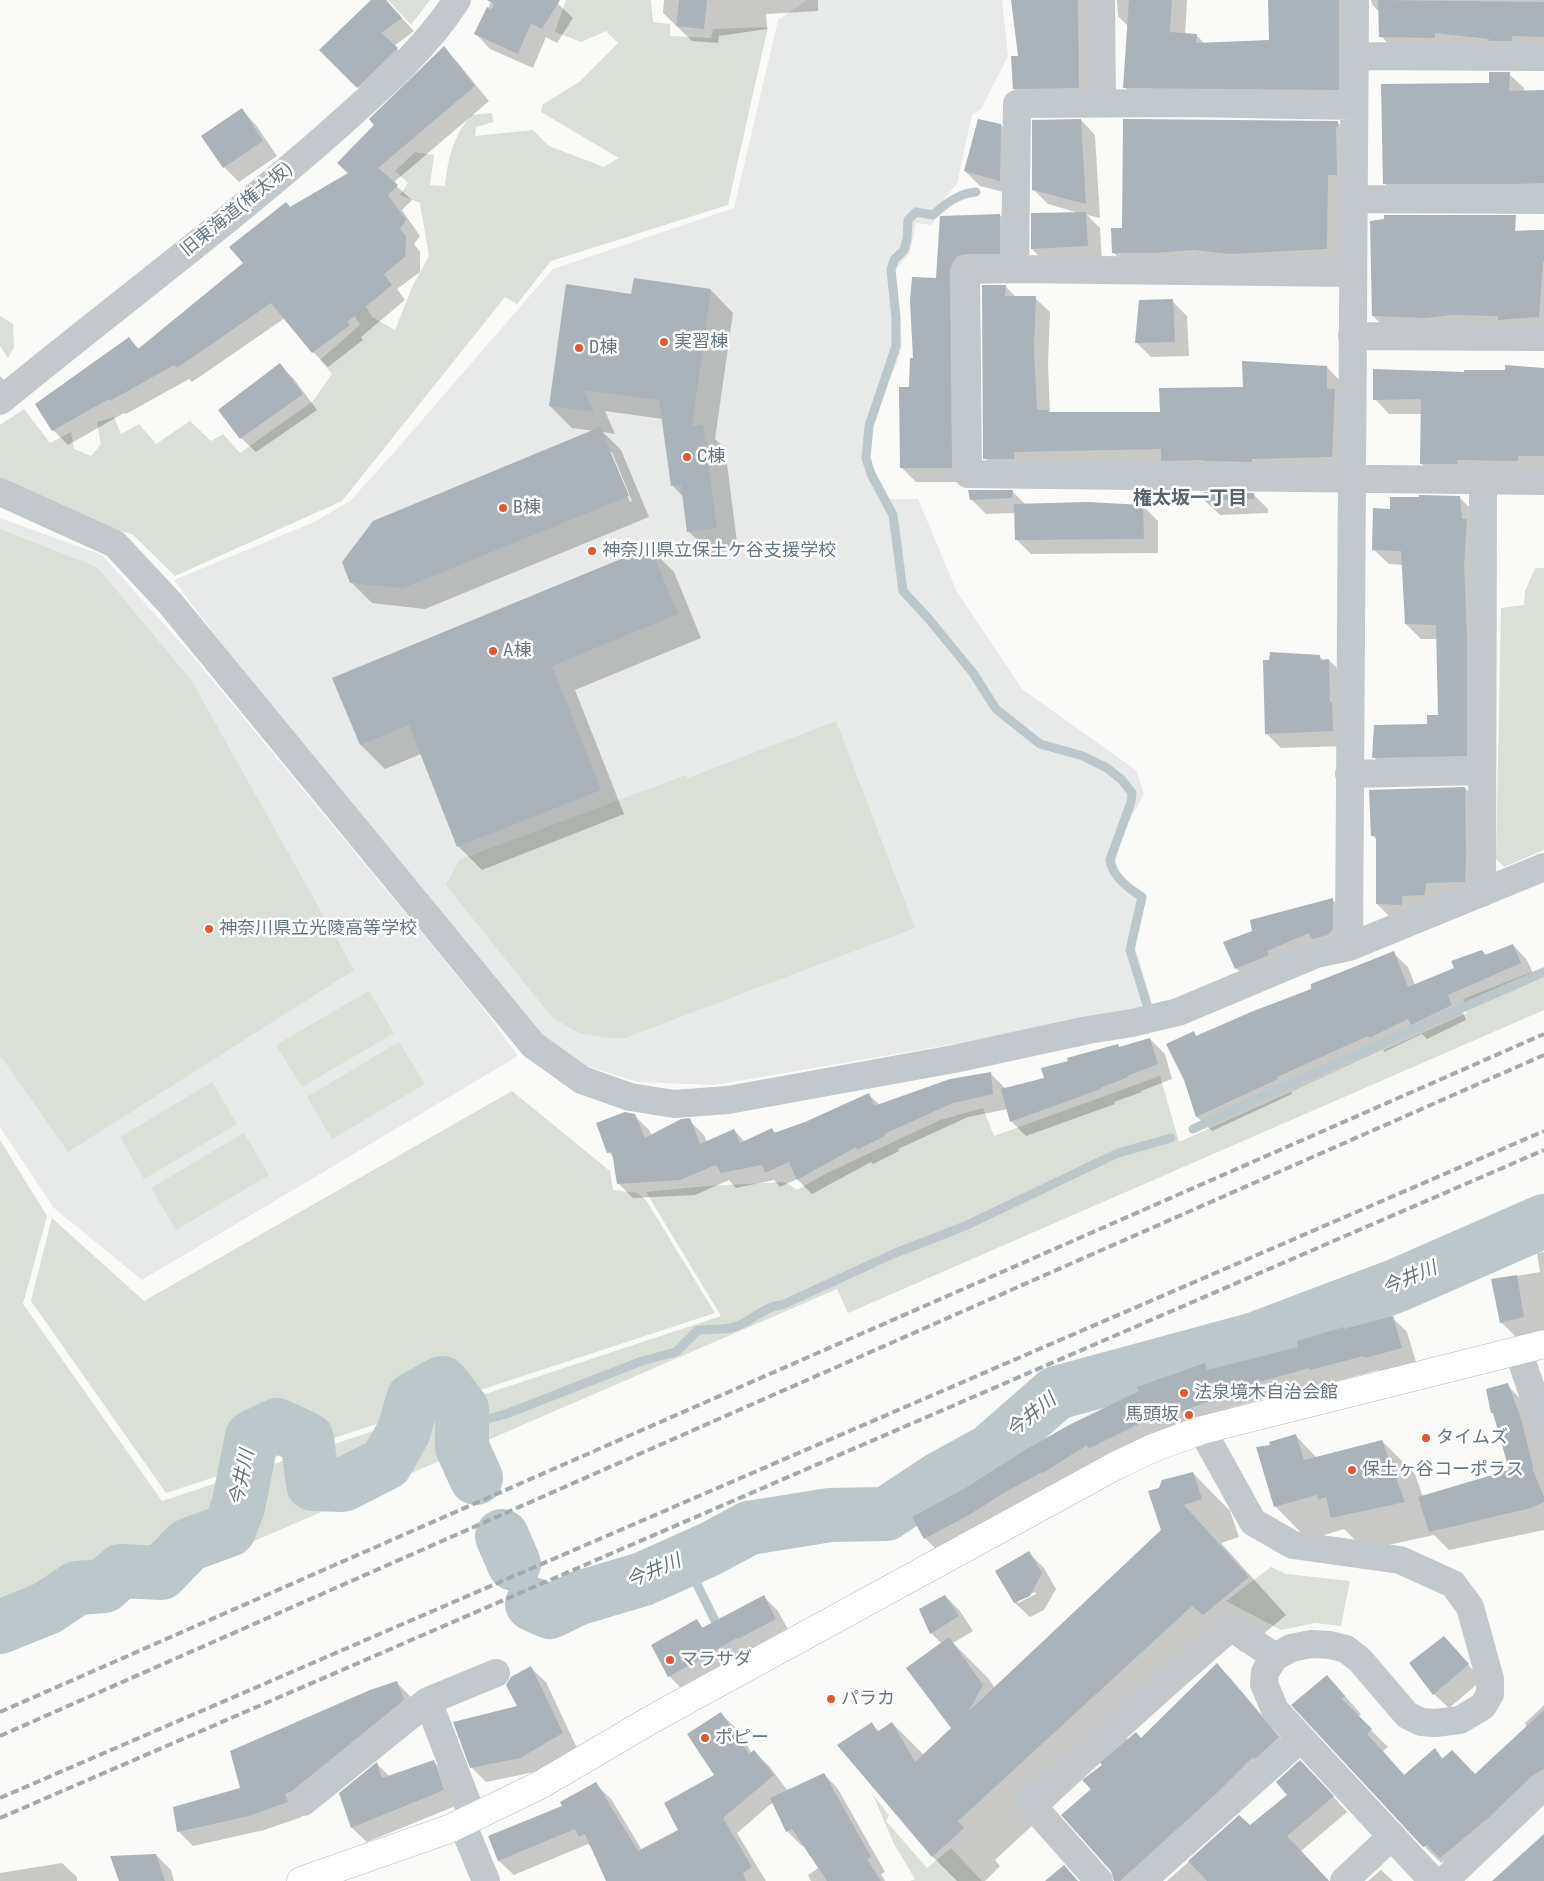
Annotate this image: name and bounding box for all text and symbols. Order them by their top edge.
street label: 旧東海道(権太坂) [177,158,297,262]
place label: 実習棟 [674,331,728,353]
marker: 実習棟 [658,336,670,348]
place label: D棟 [589,337,617,359]
marker: D棟 [573,342,585,354]
place label: C棟 [697,446,725,468]
marker: C棟 [681,451,693,463]
district label: 権太坂一丁目 [1133,488,1247,510]
place label: B棟 [513,497,541,519]
marker: B棟 [497,502,509,514]
place label: 神奈川県立保土ケ谷支援学校 [602,540,836,562]
marker: 神奈川県立保土ケ谷支援学校 [586,545,598,557]
place label: A棟 [503,640,531,662]
marker: A棟 [487,645,499,657]
place label: 神奈川県立光陵高等学校 [219,918,417,940]
marker: 神奈川県立光陵高等学校 [203,923,215,935]
water label: 今井川 [1379,1257,1441,1301]
place label: 法泉境木自治会館 [1194,1382,1338,1404]
marker: 法泉境木自治会館 [1178,1387,1190,1399]
water label: 今井川 [1003,1389,1061,1443]
place label: 馬頭坂 [1125,1404,1179,1426]
marker: 馬頭坂 [1183,1409,1195,1421]
place label: タイムズ [1436,1427,1508,1449]
marker: タイムズ [1420,1432,1432,1444]
water label: 今井川 [226,1448,260,1508]
place label: 保土ヶ谷コーポラス [1362,1459,1524,1481]
marker: 保土ヶ谷コーポラス [1346,1464,1358,1476]
water label: 今井川 [623,1550,685,1594]
place label: マラサダ [680,1649,752,1671]
marker: マラサダ [664,1654,676,1666]
place label: パラカ [841,1688,895,1710]
marker: パラカ [825,1693,837,1705]
place label: ポピー [715,1727,769,1749]
marker: ポピー [699,1732,711,1744]

